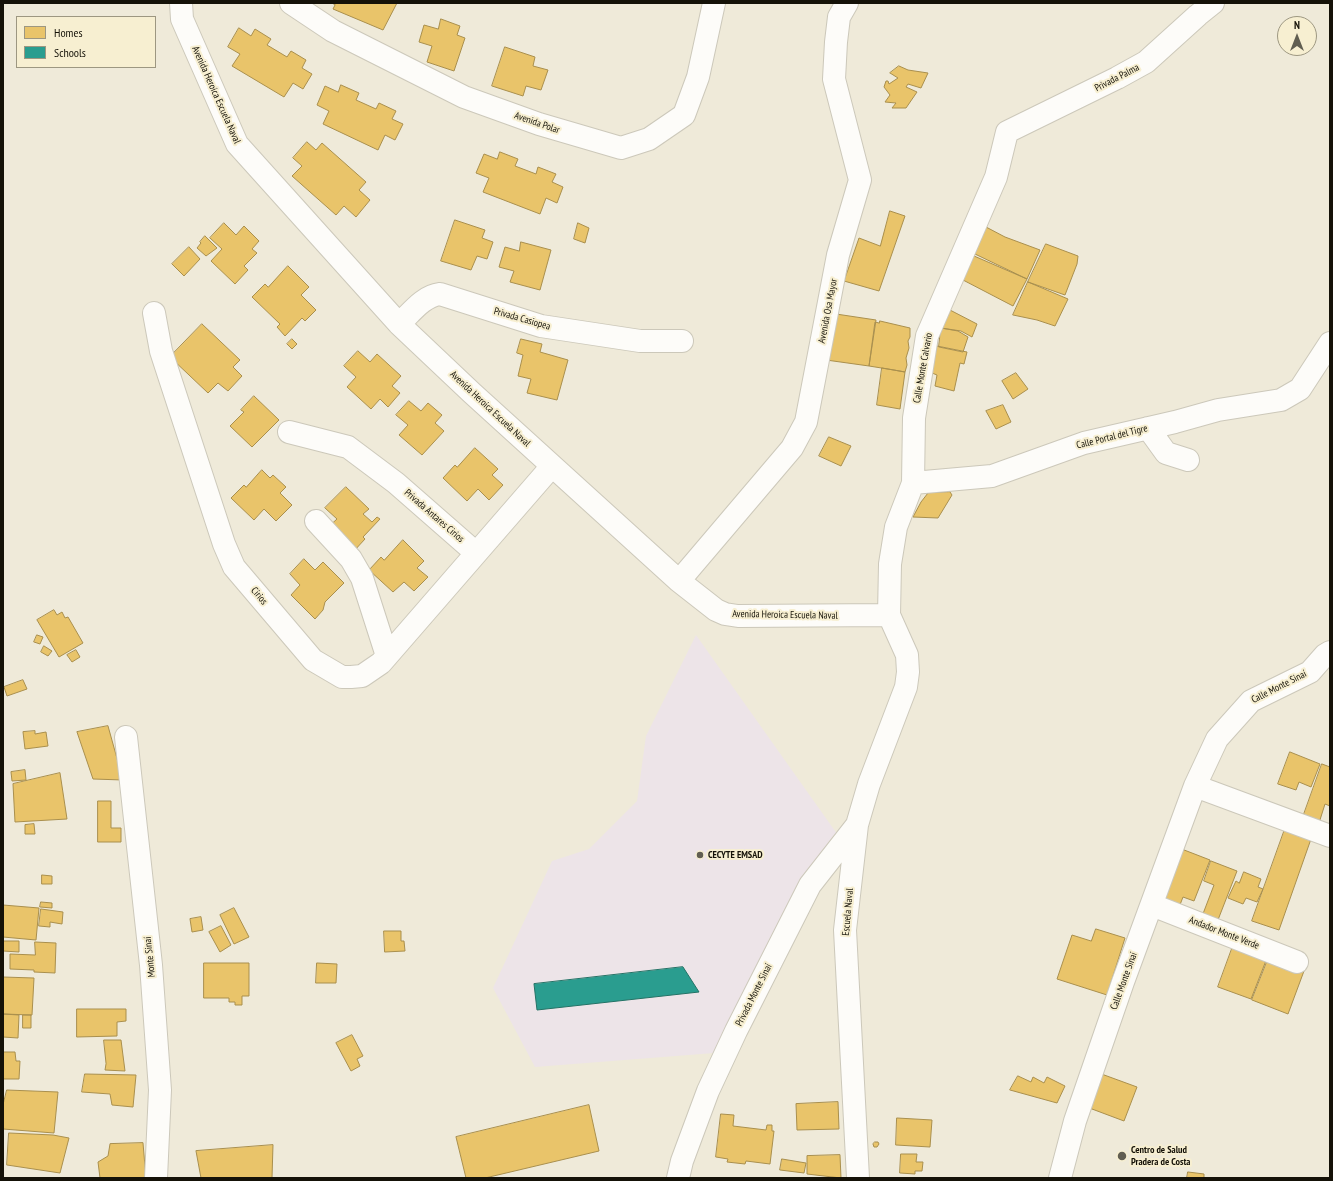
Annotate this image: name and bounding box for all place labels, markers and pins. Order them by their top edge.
place label: CECYTE EMSAD [708,849,763,861]
marker: CECYTE EMSAD [695,850,705,860]
place label: Centro de Salud Pradera de Costa [1131,1144,1190,1168]
marker: Centro de Salud Pradera de Costa [1116,1150,1128,1162]

